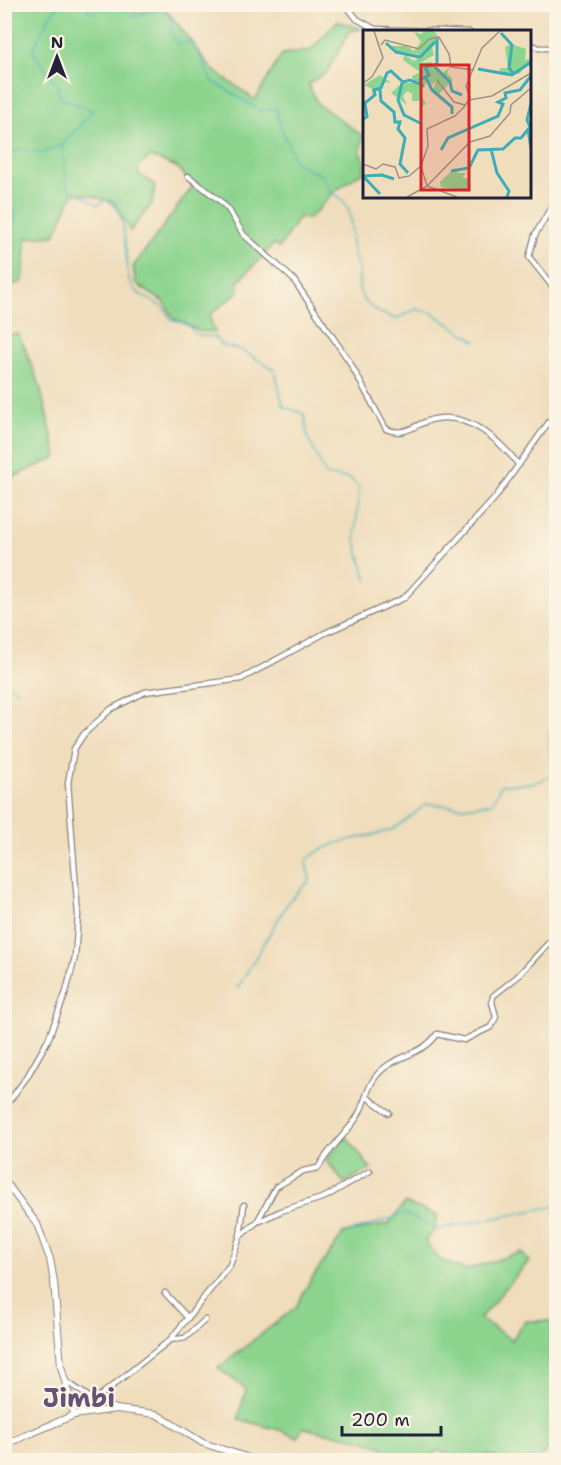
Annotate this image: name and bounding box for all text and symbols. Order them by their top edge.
north arrow [27,27,87,87]
inset map [363,30,531,198]
text: N [51,32,63,53]
district label: Jimbi [43,1380,115,1415]
scale bar [342,1399,441,1437]
text: 200 m [351,1408,410,1432]

